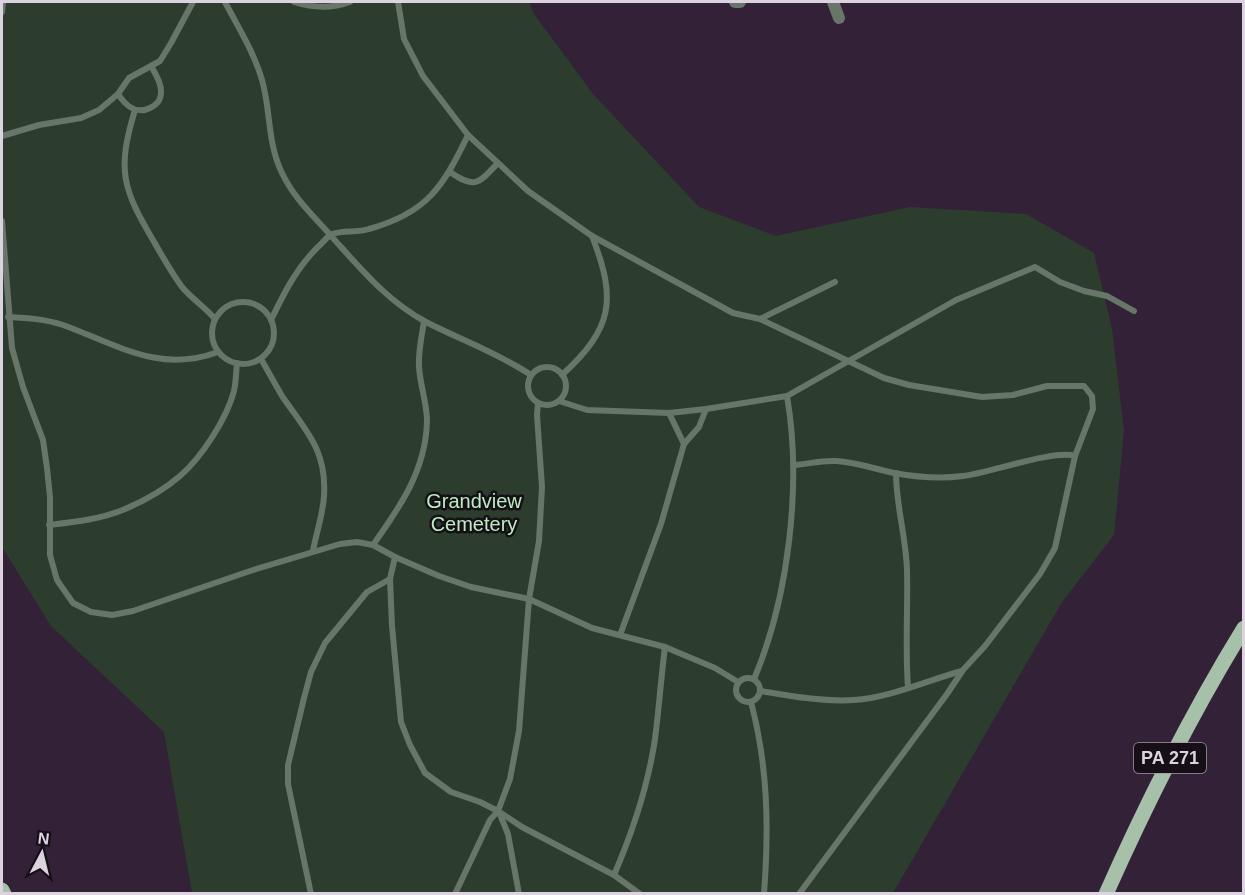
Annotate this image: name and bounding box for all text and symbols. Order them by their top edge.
park label: Grandview Cemetery [426,490,522,535]
road number: PA 271 [1134,743,1206,773]
north arrow [12,823,72,883]
text: N [37,829,51,848]

